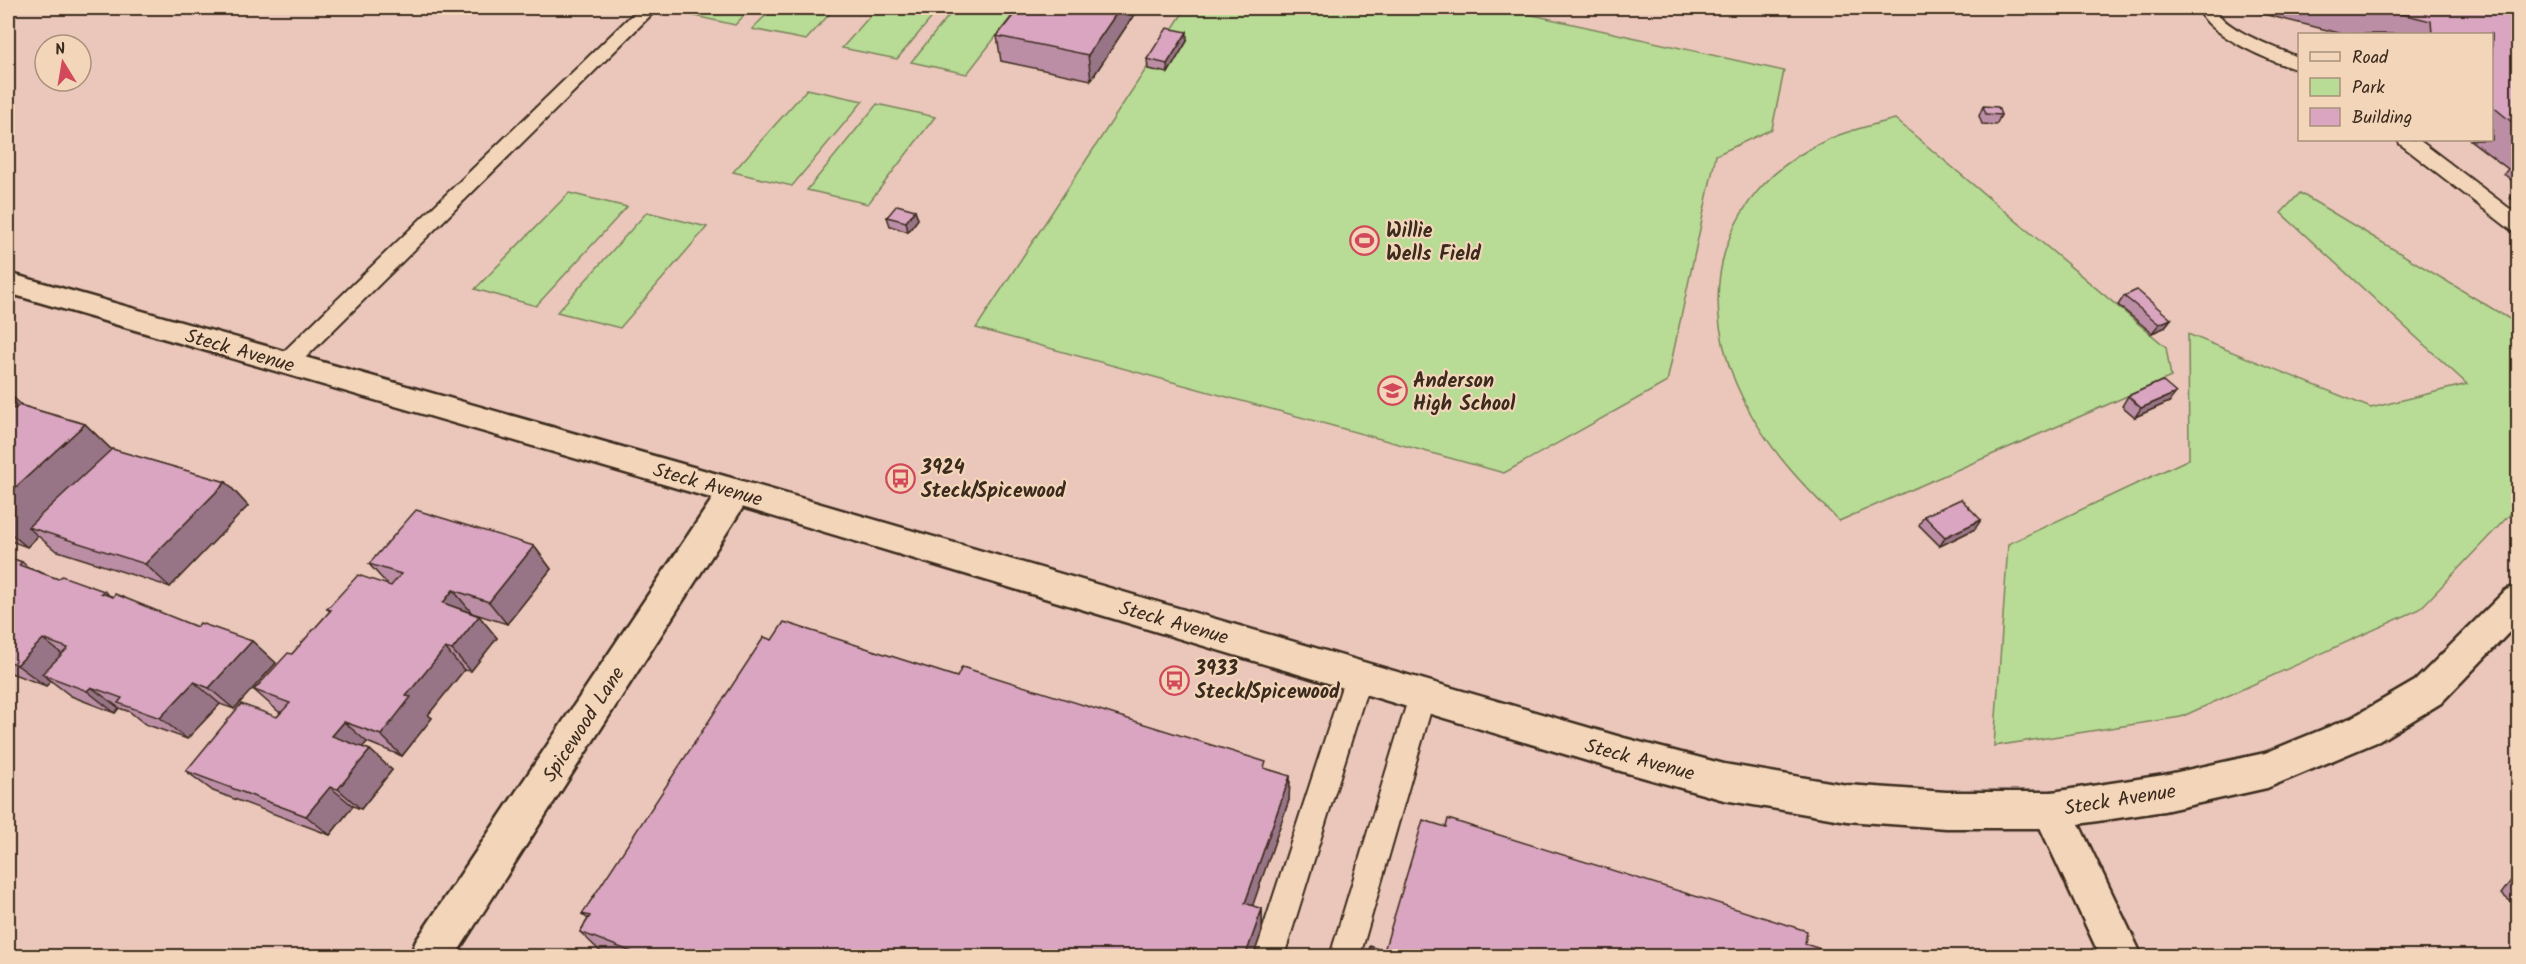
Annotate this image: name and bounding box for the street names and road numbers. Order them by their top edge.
street label: Steck Avenue [181,321,298,383]
street label: Steck Avenue [649,455,766,517]
street label: Steck Avenue [1115,593,1232,655]
street label: Spicewood Lane [535,661,634,789]
street label: Steck Avenue [1581,731,1698,791]
street label: Steck Avenue [2062,776,2178,826]

